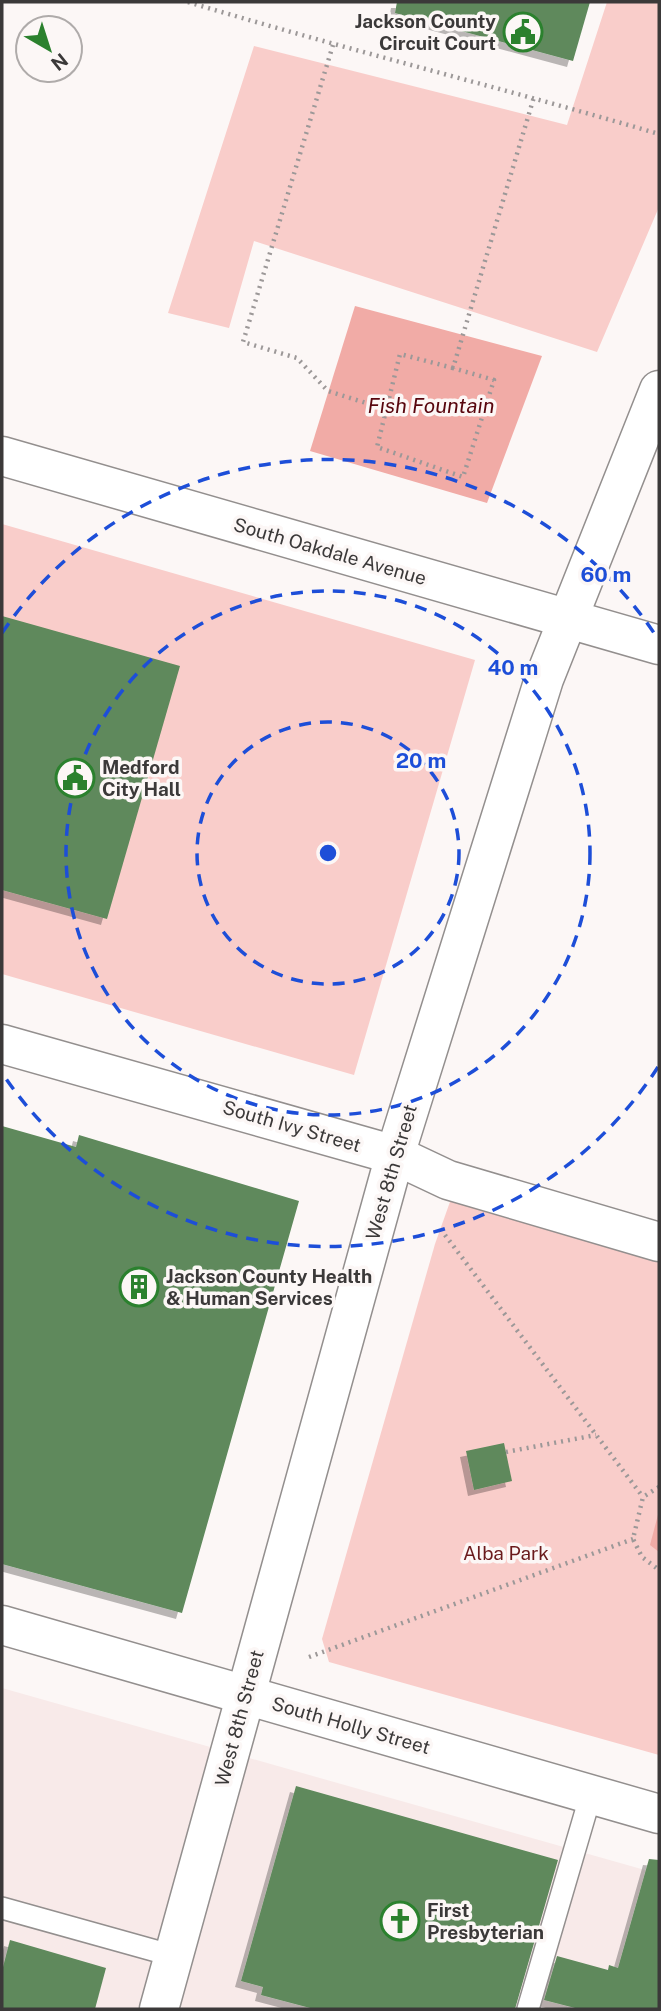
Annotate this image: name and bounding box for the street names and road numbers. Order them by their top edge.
street label: South Oakdale Avenue [231,513,429,589]
street label: South Ivy Street [220,1096,364,1156]
street label: West 8th Street [361,1102,421,1242]
street label: West 8th Street [210,1647,268,1789]
street label: South Holly Street [269,1692,433,1758]

